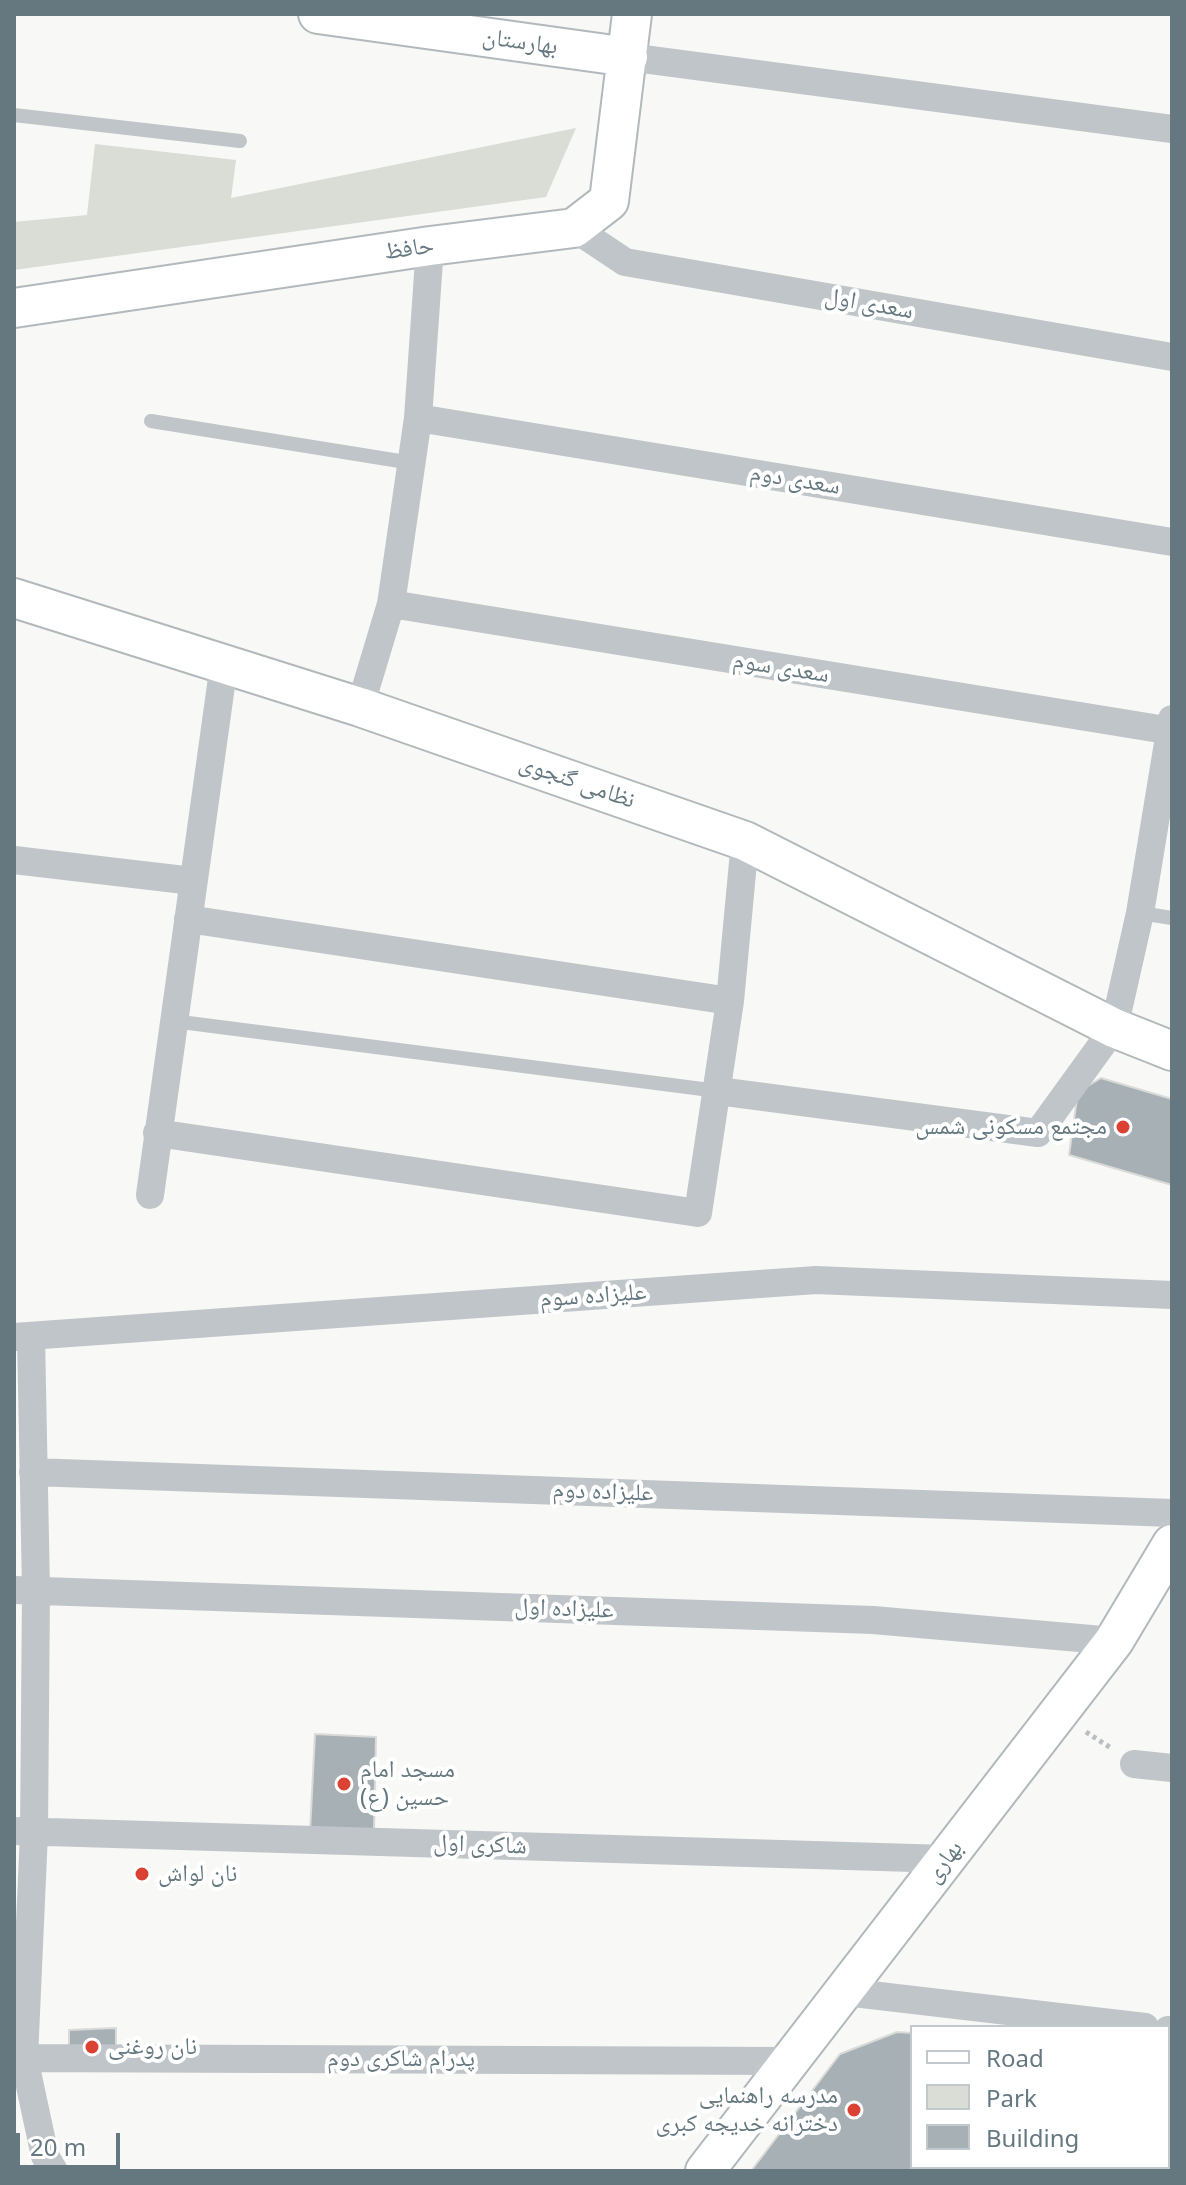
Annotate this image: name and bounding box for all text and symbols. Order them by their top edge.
street label: بهارستان [481,22,559,62]
street label: حافظ [382,231,436,267]
street label: سعدی اول [822,282,916,326]
street label: سعدی دوم [748,459,842,501]
street label: سعدی سوم [731,646,831,690]
street label: نظامی گنجوی [515,749,639,815]
place label: مجتمع مسکونی شمس [915,1113,1107,1141]
marker: مجتمع مسکونی شمس [1114,1118,1132,1136]
street label: علیزاده سوم [539,1278,647,1314]
street label: علیزاده دوم [552,1476,654,1508]
street label: علیزاده اول [514,1593,614,1625]
place label: مسجد امام حسین (ع) [360,1756,455,1812]
marker: مسجد امام حسین (ع) [335,1775,353,1793]
street label: شاکری اول [433,1829,527,1861]
street label: بهاری [919,1835,969,1889]
place label: نان لواش [158,1860,237,1888]
marker: نان لواش [133,1865,151,1883]
legend [910,2025,1170,2169]
place label: نان روغنی [108,2033,197,2061]
marker: نان روغنی [83,2038,101,2056]
text: Road [986,2041,1044,2074]
street label: پدرام شاکری دوم [327,2045,475,2073]
text: Park [986,2081,1037,2114]
place label: مدرسه راهنمایی دخترانه خدیجه کبری [656,2082,838,2138]
marker: مدرسه راهنمایی دخترانه خدیجه کبری [845,2101,863,2119]
scale bar [20,2117,124,2167]
text: Building [986,2121,1079,2154]
text: 20 m [30,2130,86,2163]

